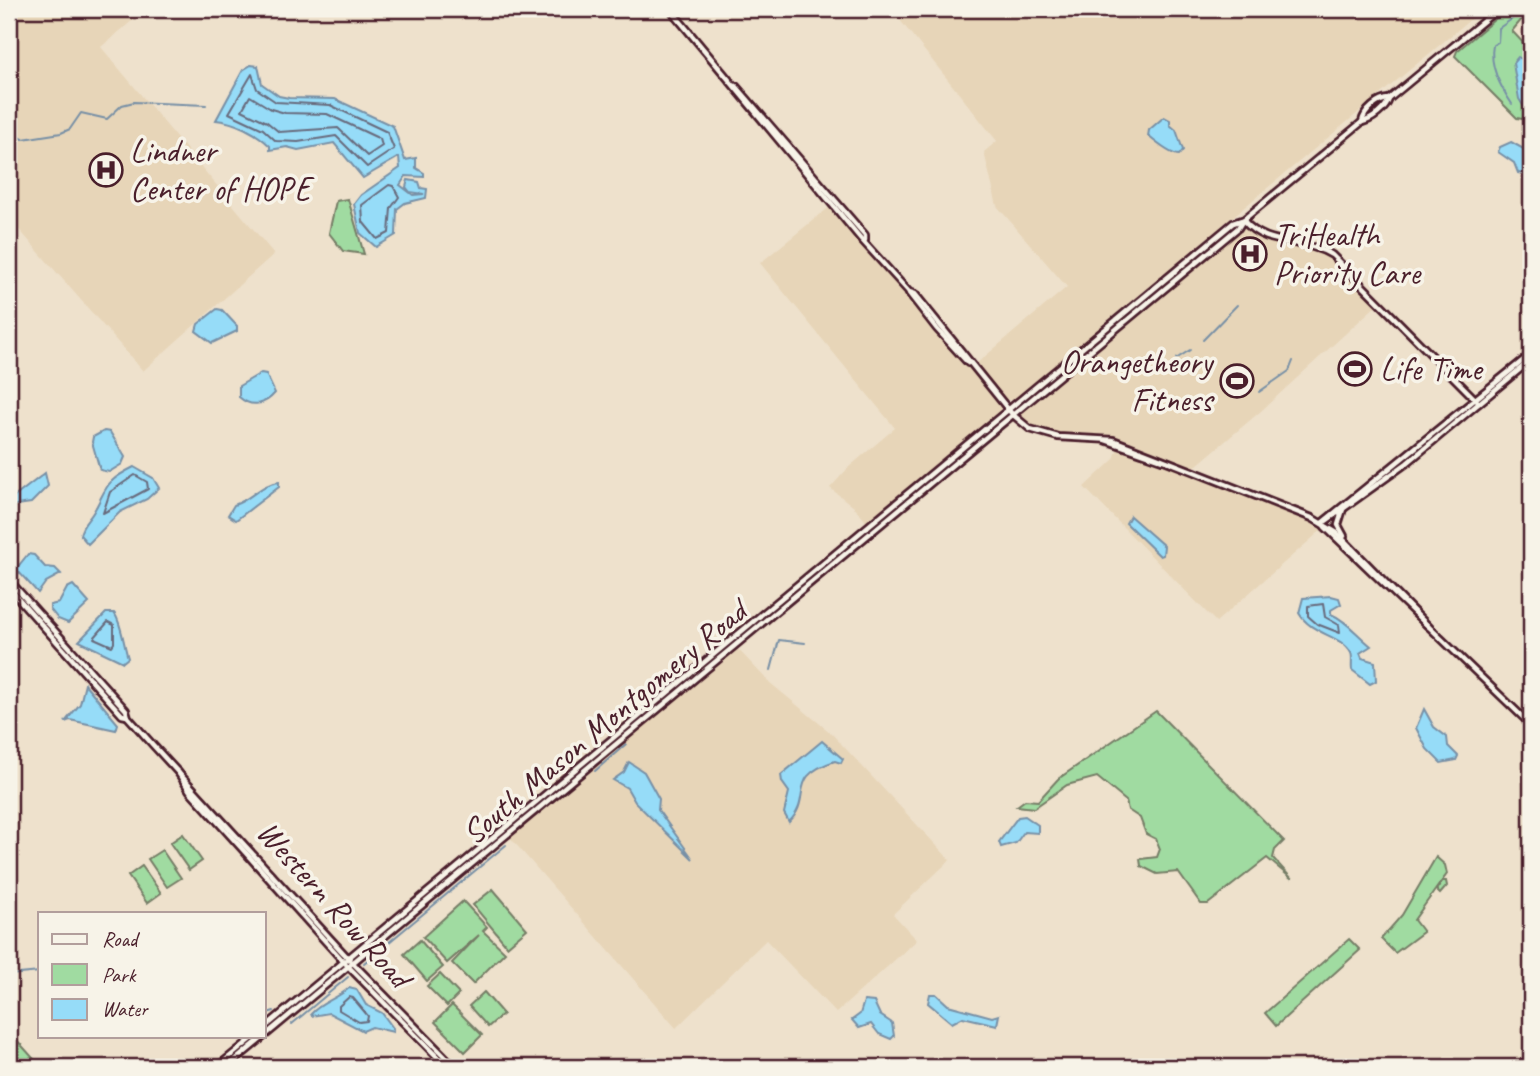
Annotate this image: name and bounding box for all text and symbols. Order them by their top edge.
place label: Lindner Center of HOPE [130,130,314,210]
hospital icon: Lindner Center of HOPE [87,151,125,189]
place label: TriHealth Priority Care [1274,214,1422,294]
hospital icon: TriHealth Priority Care [1231,235,1269,273]
place label: Orangetheory Fitness [1061,341,1215,421]
place label: Life Time [1380,348,1484,390]
sports icon: Life Time [1336,350,1374,388]
sports icon: Orangetheory Fitness [1218,362,1256,400]
street label: South Mason Montgomery Road [453,587,759,853]
street label: Western Row Road [248,812,423,1000]
legend [38,912,266,1038]
text: Road [102,926,141,952]
text: Park [102,962,137,988]
text: Water [102,996,149,1022]

